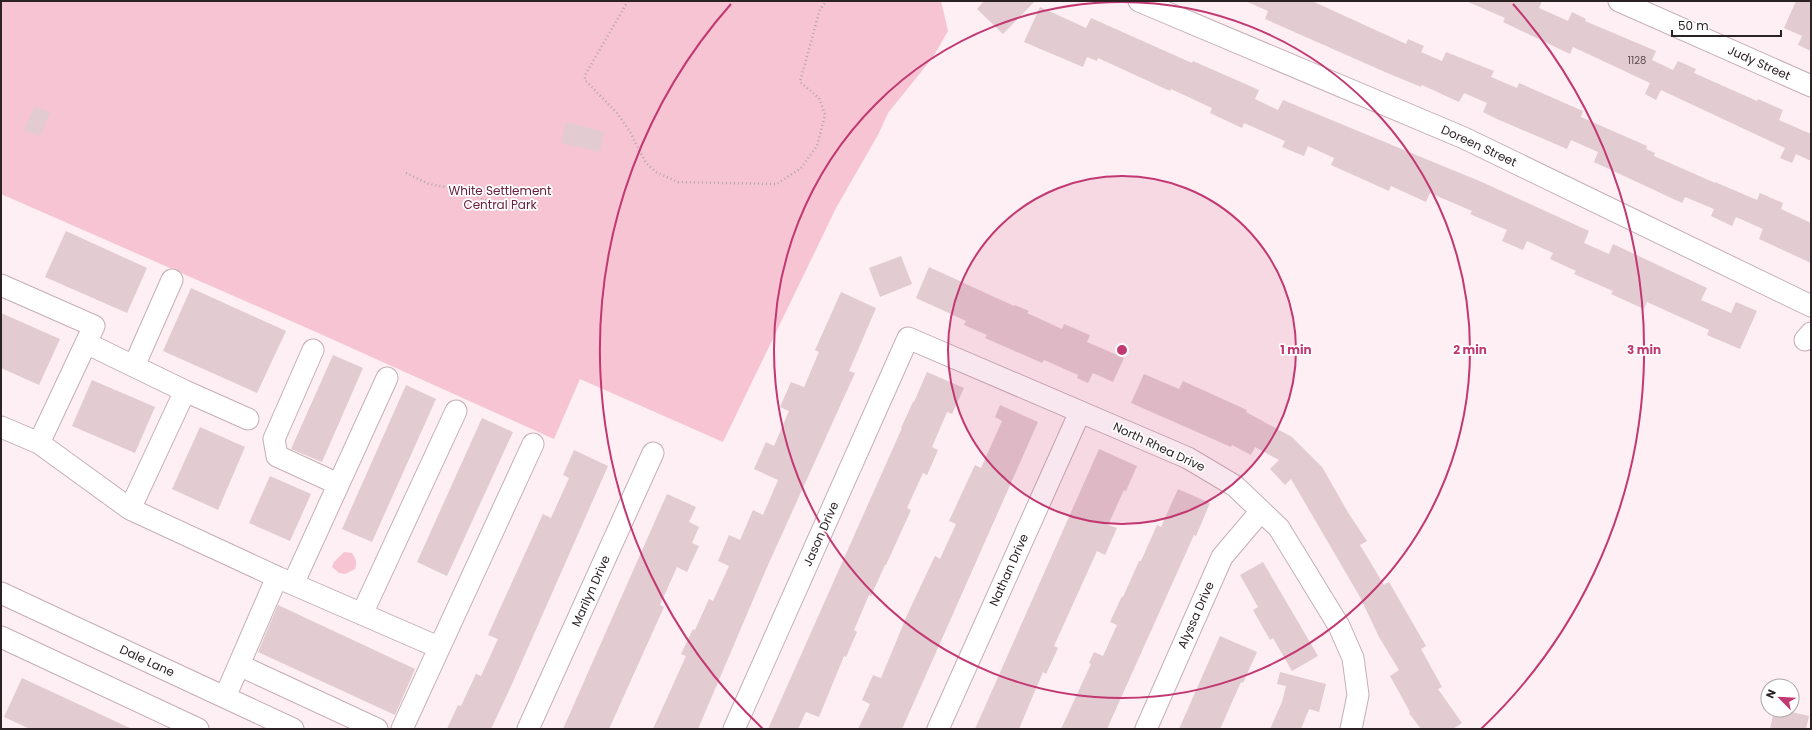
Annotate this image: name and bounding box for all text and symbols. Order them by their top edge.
scale bar [1672,12,1781,38]
text: 50 m [1678,17,1709,34]
street label: Judy Street [1725,41,1793,84]
house number: 1128 [1628,53,1646,68]
street label: Doreen Street [1439,121,1520,170]
park label: White Settlement Central Park [449,182,551,213]
text: 1 min [1280,341,1312,358]
text: 2 min [1453,341,1487,358]
text: 3 min [1627,341,1661,358]
centre of rings [1115,343,1129,357]
street label: North Rhea Drive [1110,418,1208,475]
street label: Jason Drive [799,499,842,569]
street label: Nathan Drive [985,531,1032,609]
street label: Marilyn Drive [567,552,614,629]
street label: Alyssa Drive [1173,579,1218,651]
street label: Dale Lane [117,640,177,681]
north arrow [1760,678,1800,718]
text: N [1762,687,1780,701]

